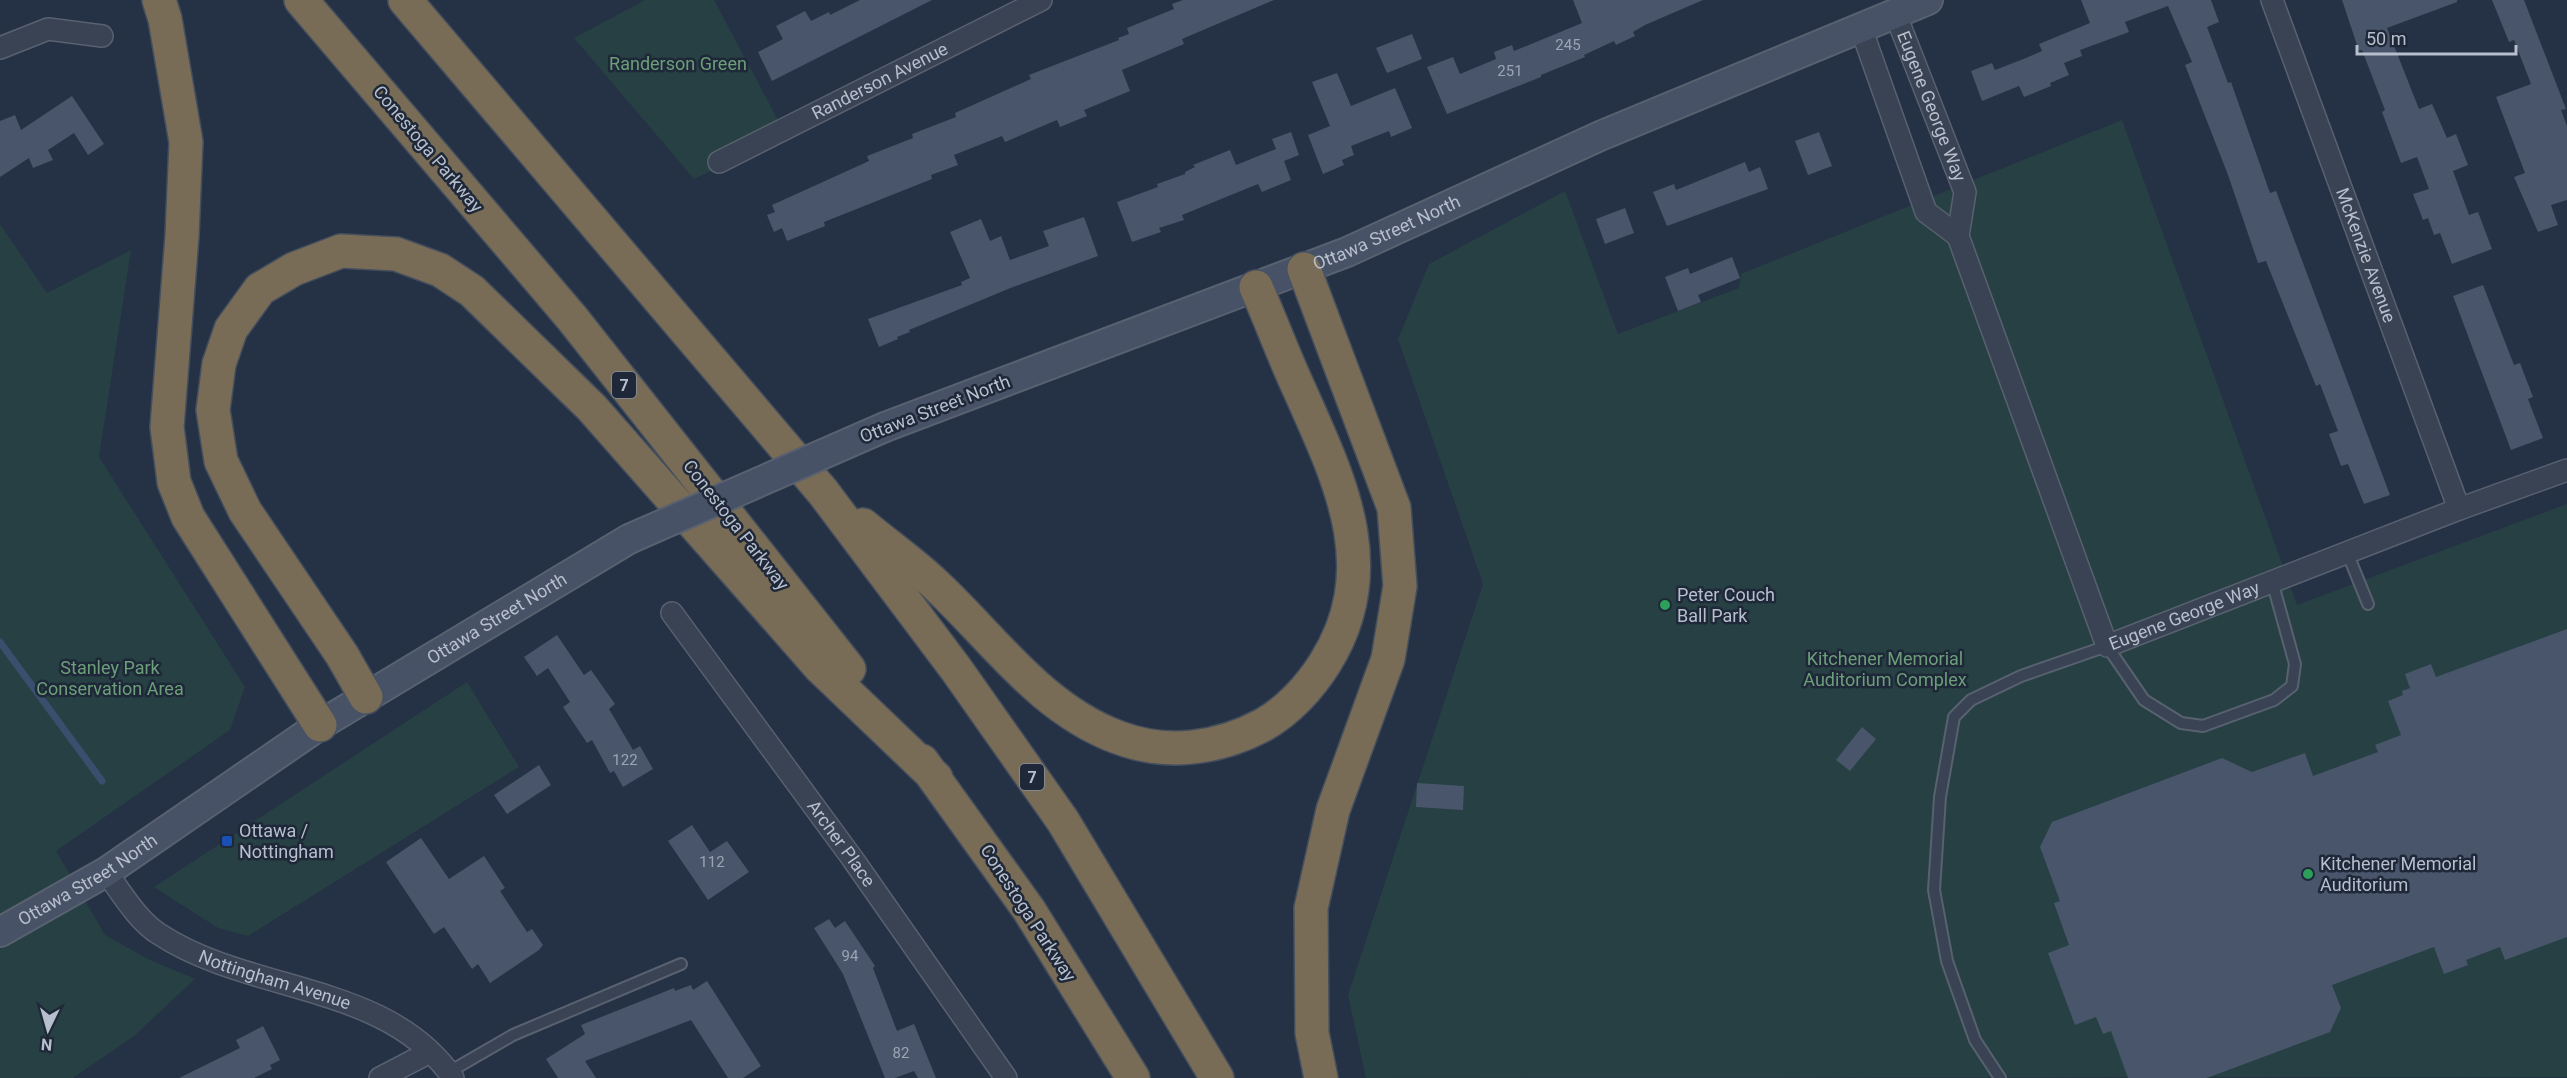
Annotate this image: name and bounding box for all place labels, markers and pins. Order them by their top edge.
place label: Peter Couch Ball Park [1677,584,1775,626]
marker: Peter Couch Ball Park [1658,598,1672,612]
place label: Ottawa / Nottingham [239,820,334,862]
marker: Ottawa / Nottingham [220,834,234,848]
place label: Kitchener Memorial Auditorium [2320,853,2476,895]
marker: Kitchener Memorial Auditorium [2301,867,2315,881]

